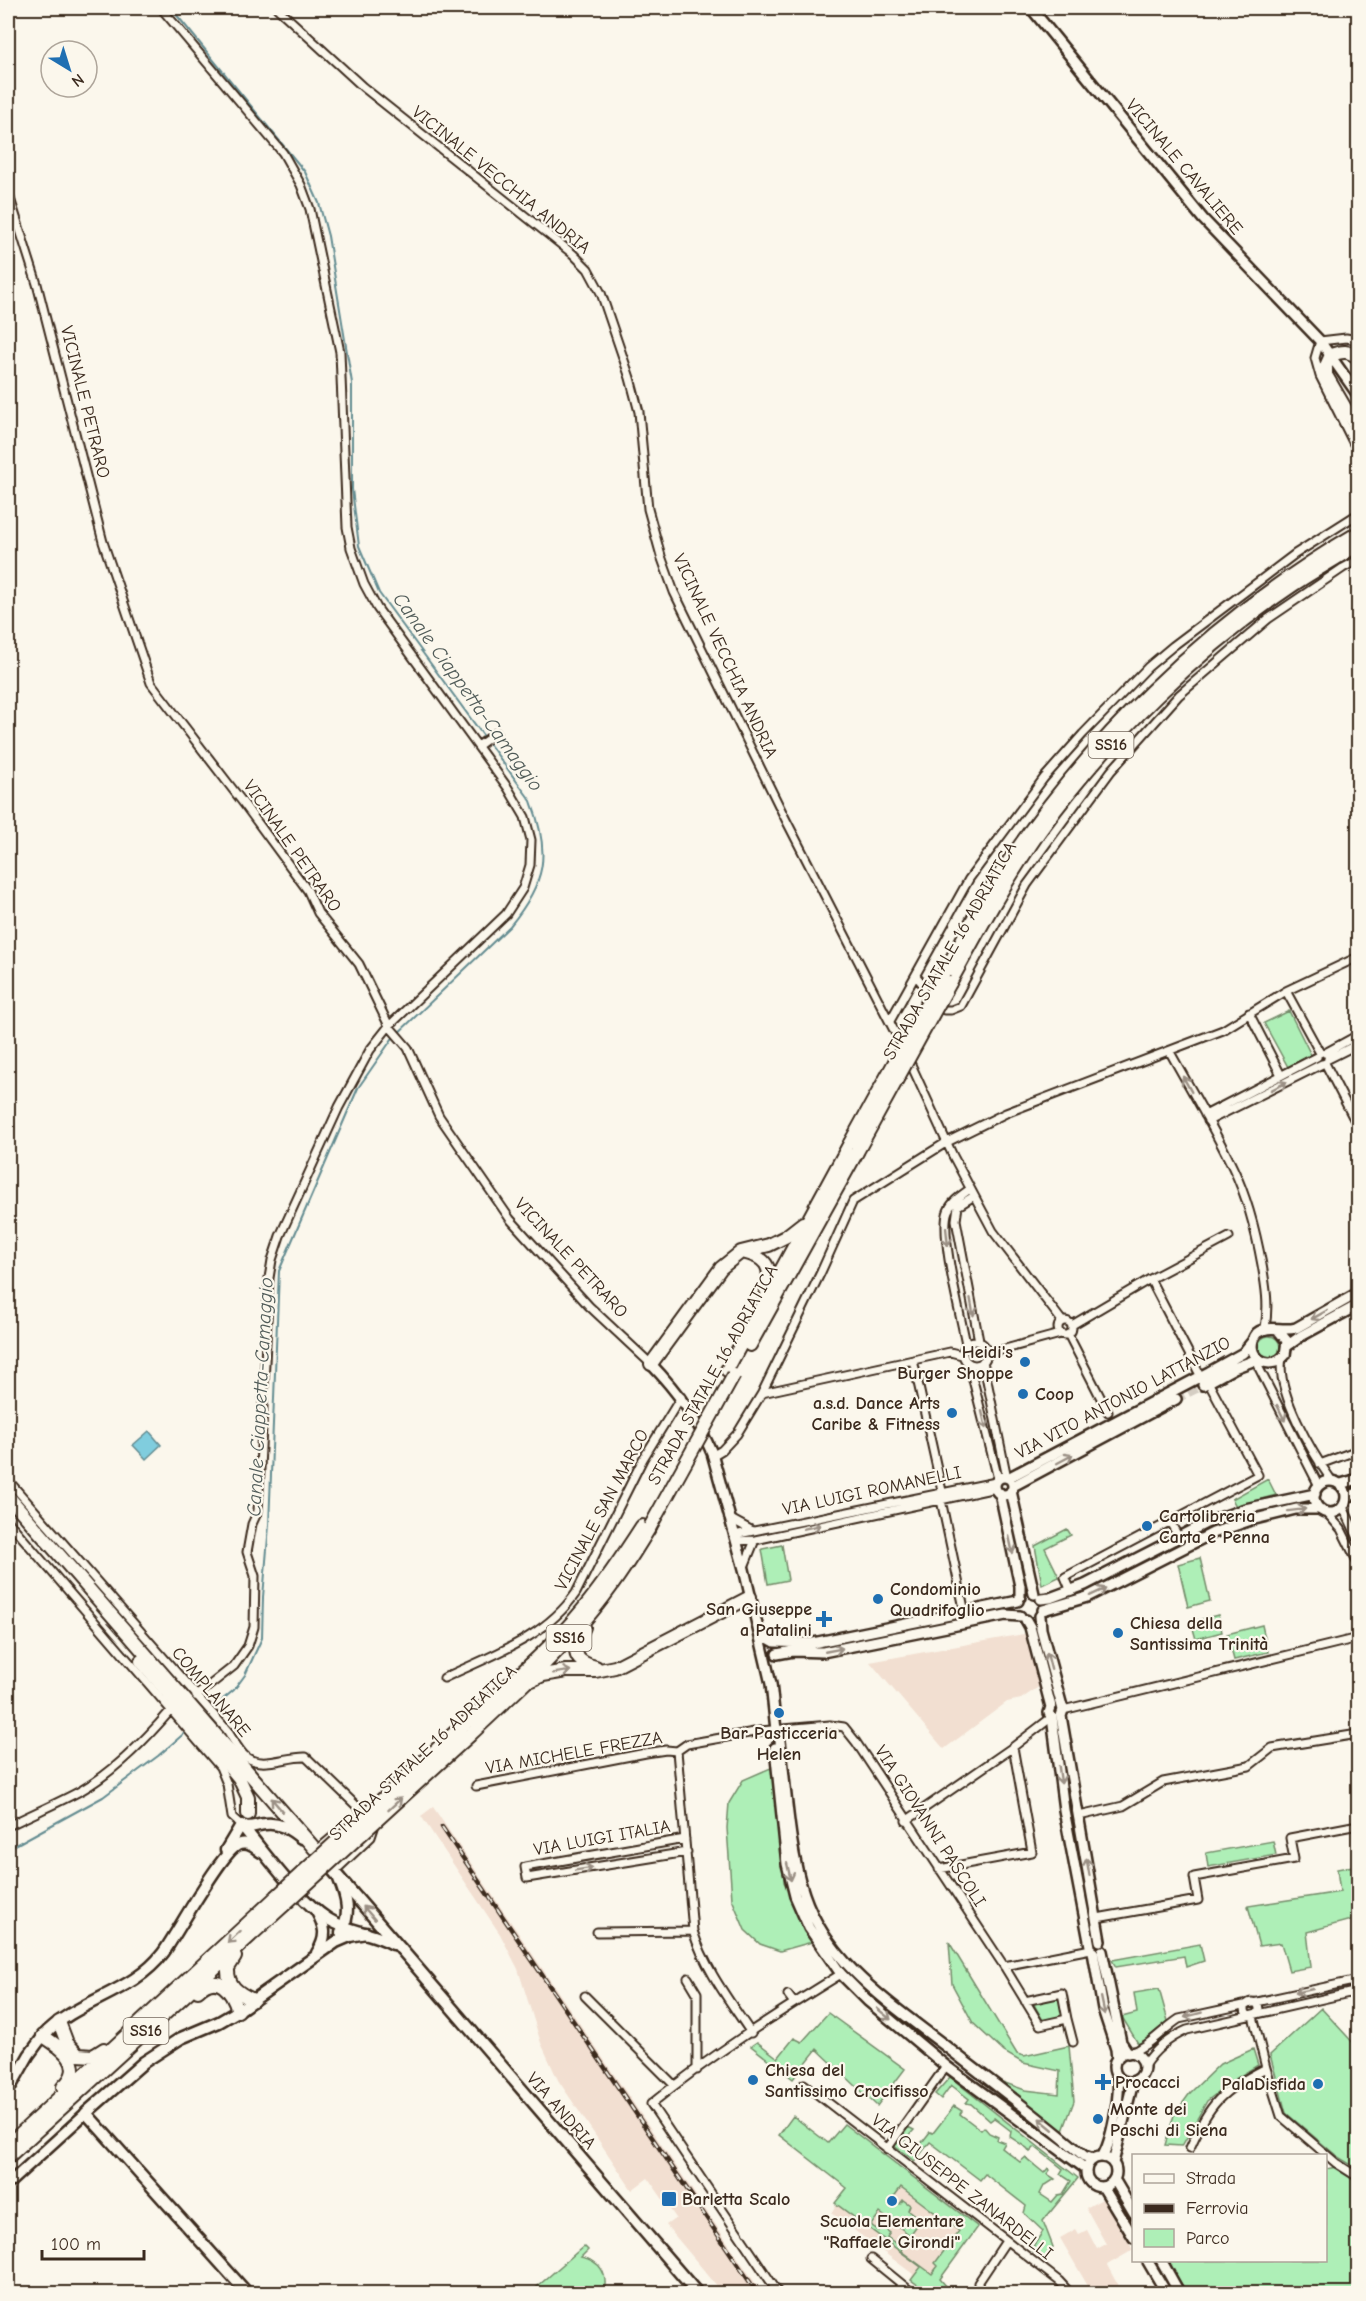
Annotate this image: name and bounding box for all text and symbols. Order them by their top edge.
north arrow [39,39,99,99]
text: N [68,70,87,90]
street label: VICINALE CAVALIERE [1121,95,1247,239]
street label: VICINALE VECCHIA ANDRIA [408,102,594,258]
street label: VICINALE PETRARO [56,324,114,480]
street label: VICINALE VECCHIA ANDRIA [668,550,782,762]
water label: Canale Ciappetta-Camaggio [388,588,548,796]
road number: SS16 [1088,732,1134,758]
street label: VICINALE PETRARO [239,776,345,916]
street label: STRADA STATALE 16 ADRIATICA [879,838,1021,1064]
one-way arrow [1181,1075,1192,1093]
one-way arrow [1270,1079,1288,1091]
street label: VICINALE PETRARO [510,1194,632,1322]
one-way arrow [942,1226,953,1246]
street label: STRADA STATALE 16 ADRIATICA [644,1261,782,1489]
water label: Canale Ciappetta-Camaggio [242,1277,278,1517]
one-way arrow [967,1296,978,1316]
one-way arrow [1311,1309,1328,1321]
street label: VIA VITO ANTONIO LATTANZIO [1012,1332,1234,1464]
place label: Heidi's Burger Shoppe [897,1342,1013,1384]
marker: Heidi's Burger Shoppe [1018,1355,1032,1369]
place label: Coop [1035,1384,1074,1405]
marker: Coop [1016,1387,1030,1401]
place label: a.s.d. Dance Arts Caribe & Fitness [811,1393,940,1435]
one-way arrow [1276,1403,1288,1421]
marker: a.s.d. Dance Arts Caribe & Fitness [945,1406,959,1420]
one-way arrow [978,1410,990,1429]
street label: VICINALE SAN MARCO [551,1426,653,1594]
one-way arrow [1055,1453,1073,1464]
street label: VIA LUIGI ROMANELLI [781,1462,963,1520]
one-way arrow [1287,1505,1306,1516]
place label: Cartolibreria Carta e Penna [1159,1506,1270,1548]
marker: Cartolibreria Carta e Penna [1140,1519,1154,1533]
one-way arrow [802,1521,821,1532]
one-way arrow [1006,1535,1017,1554]
place label: Condominio Quadrifoglio [890,1579,985,1621]
one-way arrow [1089,1585,1107,1597]
marker: Condominio Quadrifoglio [871,1592,885,1606]
place label: San Giuseppe a Patalini [706,1599,812,1641]
marker: San Giuseppe a Patalini [817,1612,831,1626]
place label: Chiesa della Santissima Trinità [1130,1613,1268,1655]
road number: SS16 [546,1625,592,1651]
marker: Chiesa della Santissima Trinità [1111,1626,1125,1640]
street label: COMPLANARE [167,1643,255,1741]
one-way arrow [824,1644,844,1655]
one-way arrow [1043,1652,1055,1671]
street label: STRADA STATALE 16 ADRIATICA [325,1661,521,1845]
one-way arrow [552,1666,572,1677]
marker: Bar Pasticceria Helen [772,1706,786,1720]
place label: Bar Pasticceria Helen [720,1723,838,1765]
street label: VIA MICHELE FREZZA [484,1727,664,1779]
street label: VIA GIOVANNI PASCOLI [870,1741,990,1911]
one-way arrow [1054,1764,1065,1784]
one-way arrow [388,1796,403,1811]
one-way arrow [270,1798,284,1813]
street label: VIA LUIGI ITALIA [532,1816,672,1860]
one-way arrow [1082,1858,1093,1877]
one-way arrow [783,1862,795,1881]
one-way arrow [574,1863,594,1874]
one-way arrow [362,1906,376,1921]
one-way arrow [226,1929,241,1944]
one-way arrow [1295,1985,1314,1997]
one-way arrow [1097,1996,1109,2015]
one-way arrow [876,2007,891,2021]
one-way arrow [1184,2010,1203,2022]
road number: SS16 [124,2018,168,2044]
place label: Chiesa del Santissimo Crocifisso [765,2060,928,2102]
street label: VIA ANDRIA [522,2068,600,2154]
place label: Procacci [1115,2072,1180,2093]
marker: Chiesa del Santissimo Crocifisso [746,2073,760,2087]
place label: PalaDisfida [1222,2074,1306,2095]
marker: Procacci [1096,2075,1110,2089]
marker: PalaDisfida [1311,2077,1325,2091]
place label: Monte dei Paschi di Siena [1110,2099,1228,2141]
street label: VIA GIUSEPPE ZANARDELLI [867,2110,1057,2264]
marker: Monte dei Paschi di Siena [1091,2112,1105,2126]
one-way arrow [1038,2118,1054,2131]
legend [1132,2154,1327,2262]
text: Strada [1186,2168,1236,2189]
place label: Barletta Scalo [682,2189,790,2210]
marker: Barletta Scalo [660,2190,678,2208]
marker: Scuola Elementare "Raffaele Girondi" [885,2194,899,2208]
text: Ferrovia [1186,2198,1249,2219]
place label: Scuola Elementare "Raffaele Girondi" [820,2211,964,2253]
scale bar [42,2223,144,2261]
text: Parco [1186,2228,1229,2249]
text: 100 m [51,2234,101,2255]

